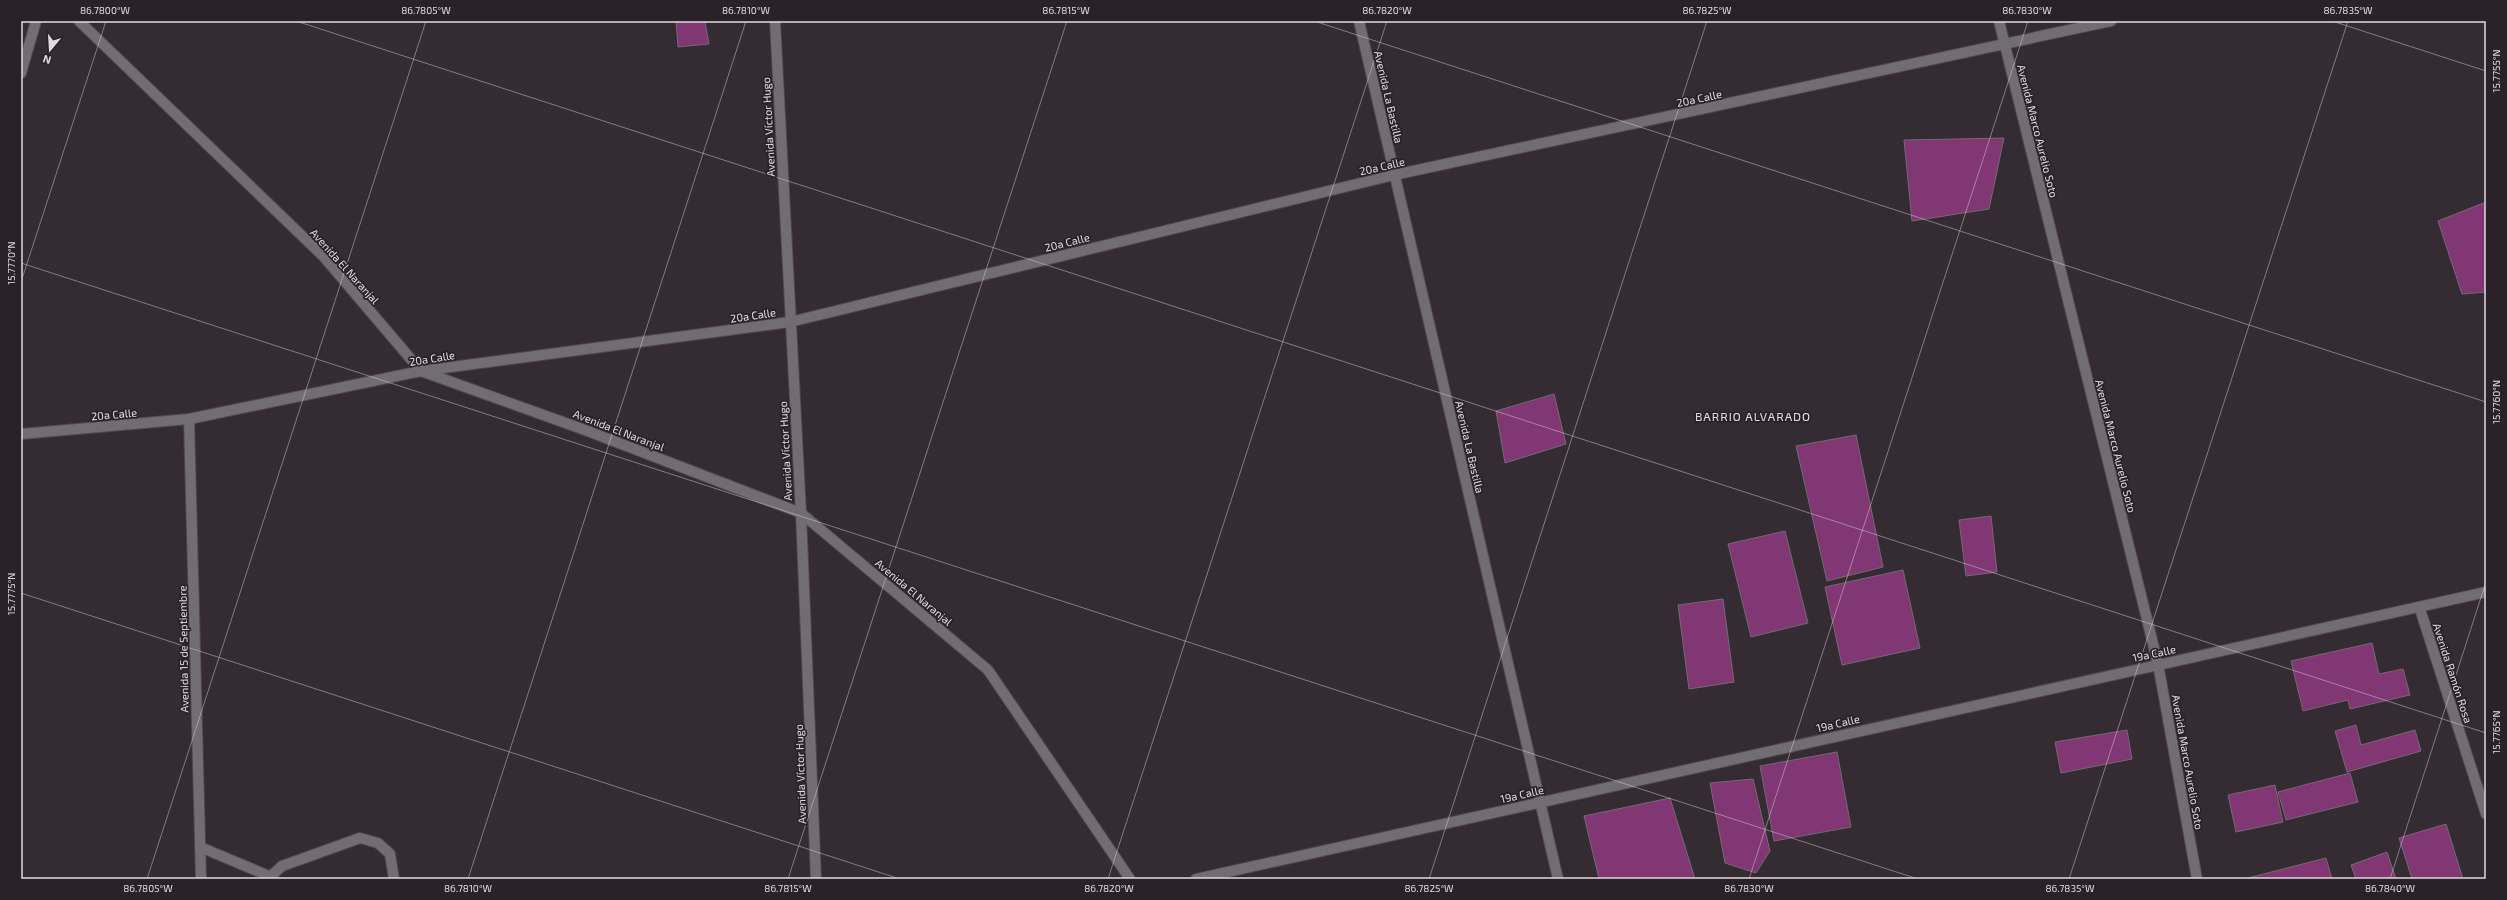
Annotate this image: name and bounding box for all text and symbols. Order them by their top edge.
text: 86.7800°W [80,4,131,16]
text: 86.7805°W [401,4,451,16]
text: 86.7810°W [722,4,771,16]
text: 86.7815°W [1042,4,1090,16]
text: 86.7820°W [1362,4,1412,16]
text: 86.7825°W [1683,4,1732,16]
text: 86.7830°W [2002,4,2052,16]
text: 86.7835°W [2324,4,2373,16]
north arrow [30,30,70,70]
street label: Avenida La Bastilla [1372,50,1406,144]
text: 15.7755°N [2490,50,2502,92]
text: N [41,53,53,67]
street label: Avenida Marco Aurelio Soto [2015,63,2061,199]
street label: Avenida Víctor Hugo [759,77,777,177]
street label: 20a Calle [1675,87,1723,109]
street label: 20a Calle [1358,154,1406,178]
street label: Avenida El Naranjal [307,226,383,307]
street label: 20a Calle [1043,230,1091,254]
text: 15.7770°N [5,241,17,285]
street label: 20a Calle [729,305,777,325]
street label: 20a Calle [408,348,456,368]
street label: Avenida Marco Aurelio Soto [2093,378,2139,514]
text: 15.7760°N [2490,380,2502,424]
street label: Avenida La Bastilla [1453,400,1487,494]
street label: Avenida Víctor Hugo [776,401,794,501]
street label: 20a Calle [90,406,138,422]
street label: Avenida El Naranjal [571,407,667,455]
district label: BARRIO ALVARADO [1695,409,1811,423]
street label: Avenida El Naranjal [872,556,956,629]
text: 15.7775°N [5,573,17,615]
street label: Avenida 15 de Septiembre [175,585,191,713]
street label: Avenida Ramón Rosa [2431,621,2475,725]
street label: 19a Calle [2131,642,2177,664]
street label: Avenida Marco Aurelio Soto [2170,694,2206,830]
text: 15.7765°N [2490,710,2502,754]
street label: 19a Calle [1815,712,1861,734]
street label: Avenida Víctor Hugo [792,724,808,824]
street label: 19a Calle [1499,783,1545,805]
text: 86.7805°W [123,882,173,894]
text: 86.7810°W [444,882,493,894]
text: 86.7815°W [764,882,812,894]
text: 86.7820°W [1084,882,1134,894]
text: 86.7825°W [1405,882,1454,894]
text: 86.7830°W [1724,882,1774,894]
text: 86.7835°W [2046,882,2095,894]
text: 86.7840°W [2365,882,2416,894]

